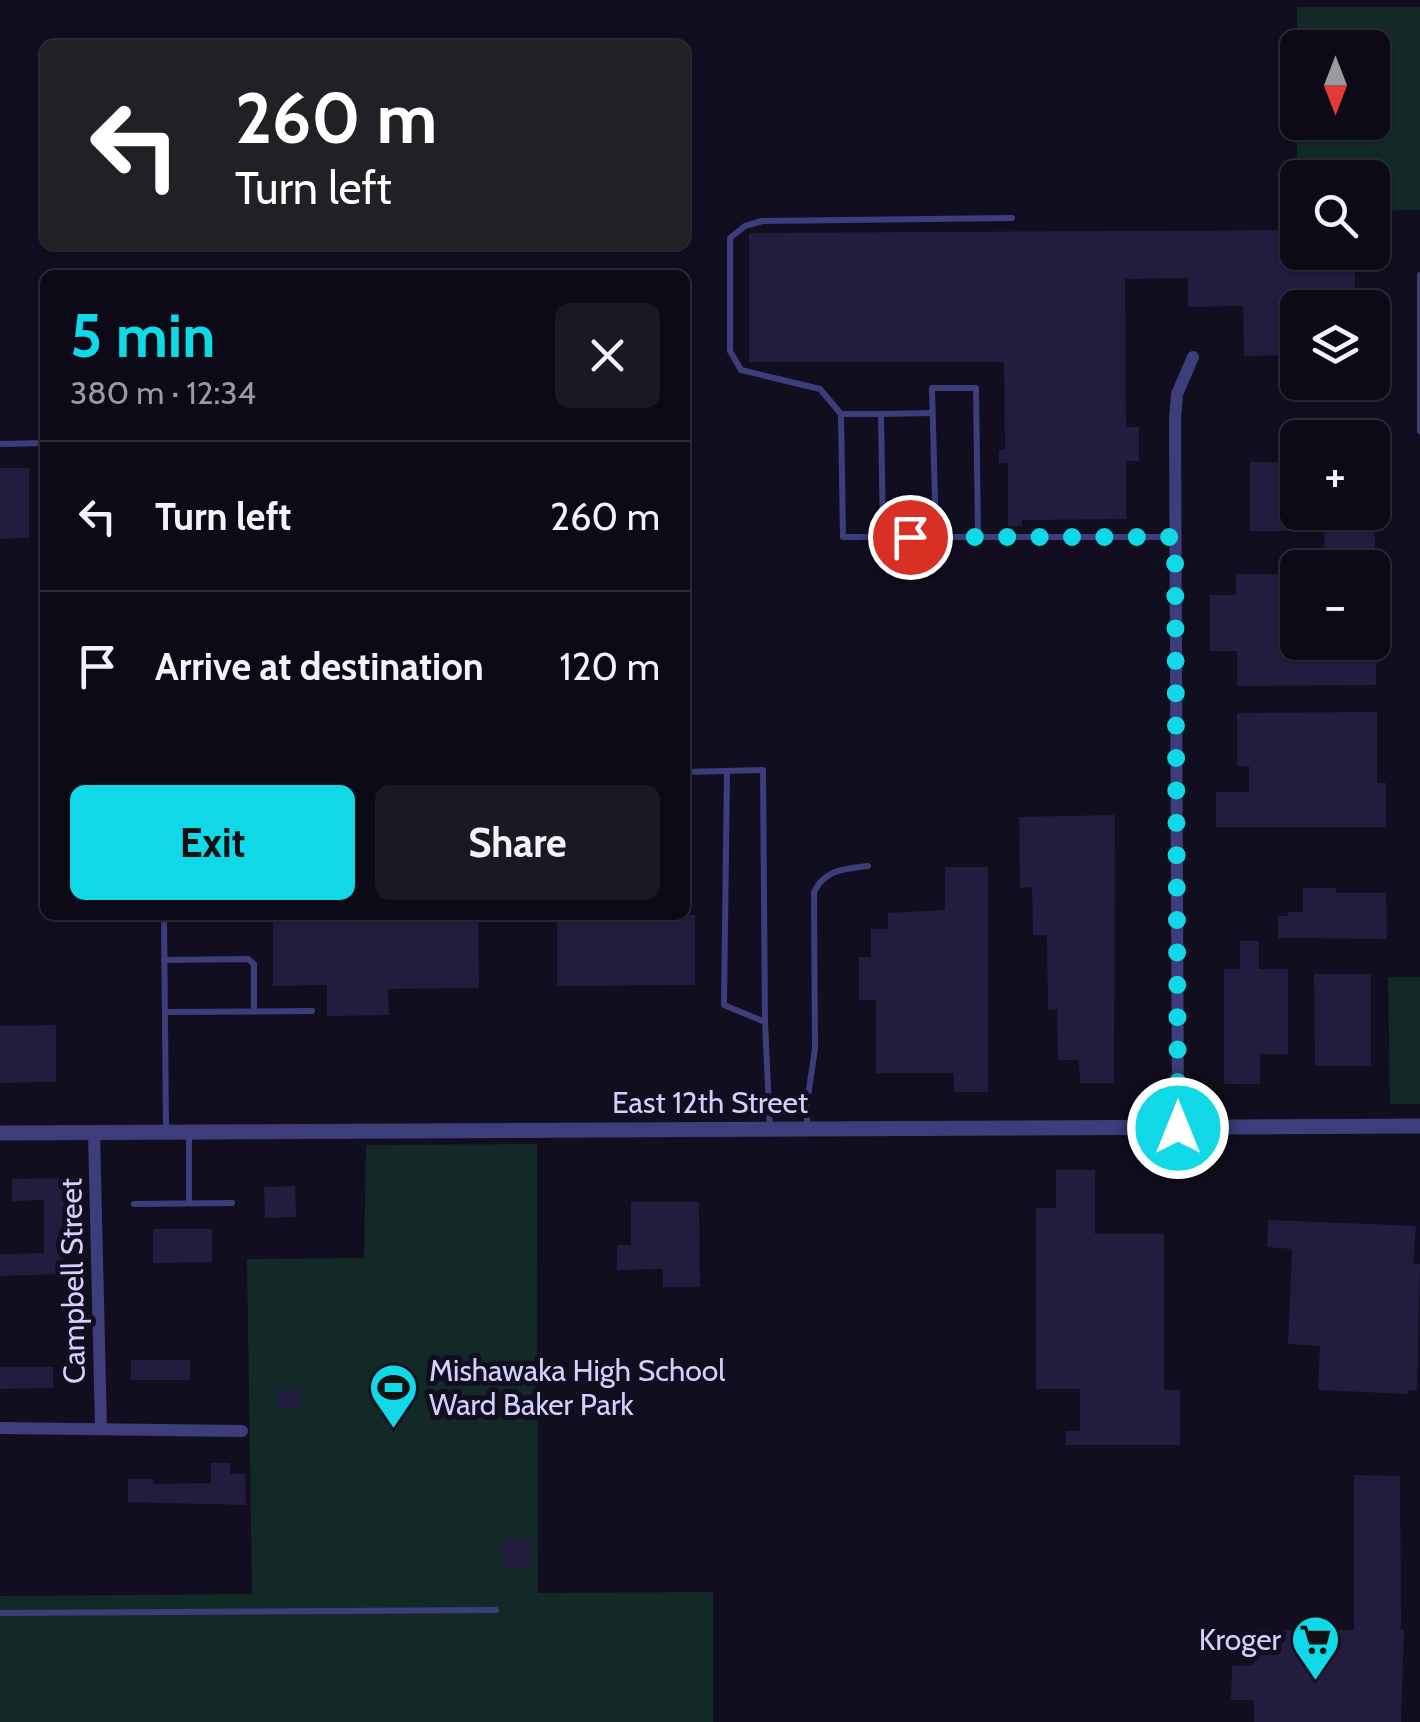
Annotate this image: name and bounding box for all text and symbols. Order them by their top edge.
north arrow [1280,30,1390,140]
map controls [1280,30,1390,660]
text: 260 m [235,75,437,161]
icon: left [70,80,200,210]
button: search [1280,160,1390,270]
text: Turn left [235,161,392,215]
button: layers [1280,290,1390,400]
text: 5 min [70,299,215,372]
button: close [555,303,660,408]
text: 380 m · 12:34 [70,373,256,412]
button: + [1280,420,1390,530]
icon: left [70,489,125,544]
text: Turn left [155,493,291,540]
text: 260 m [550,493,660,540]
pin [868,495,953,580]
icon: arrive [883,510,938,565]
button: − [1280,550,1390,660]
icon: arrive [70,639,125,694]
text: Arrive at destination [155,643,484,690]
text: 120 m [559,643,660,690]
button: Exit [70,785,355,900]
button: Share [375,785,660,900]
position arrow [1126,1076,1230,1180]
street label: East 12th Street [612,1084,808,1121]
street label: Campbell Street [52,1178,93,1384]
place label: Mishawaka High School Ward Baker Park [429,1352,725,1423]
sports icon: Mishawaka High School Ward Baker Park [368,1362,420,1430]
supermarket icon: Kroger [1290,1614,1342,1682]
place label: Kroger [1199,1621,1282,1658]

